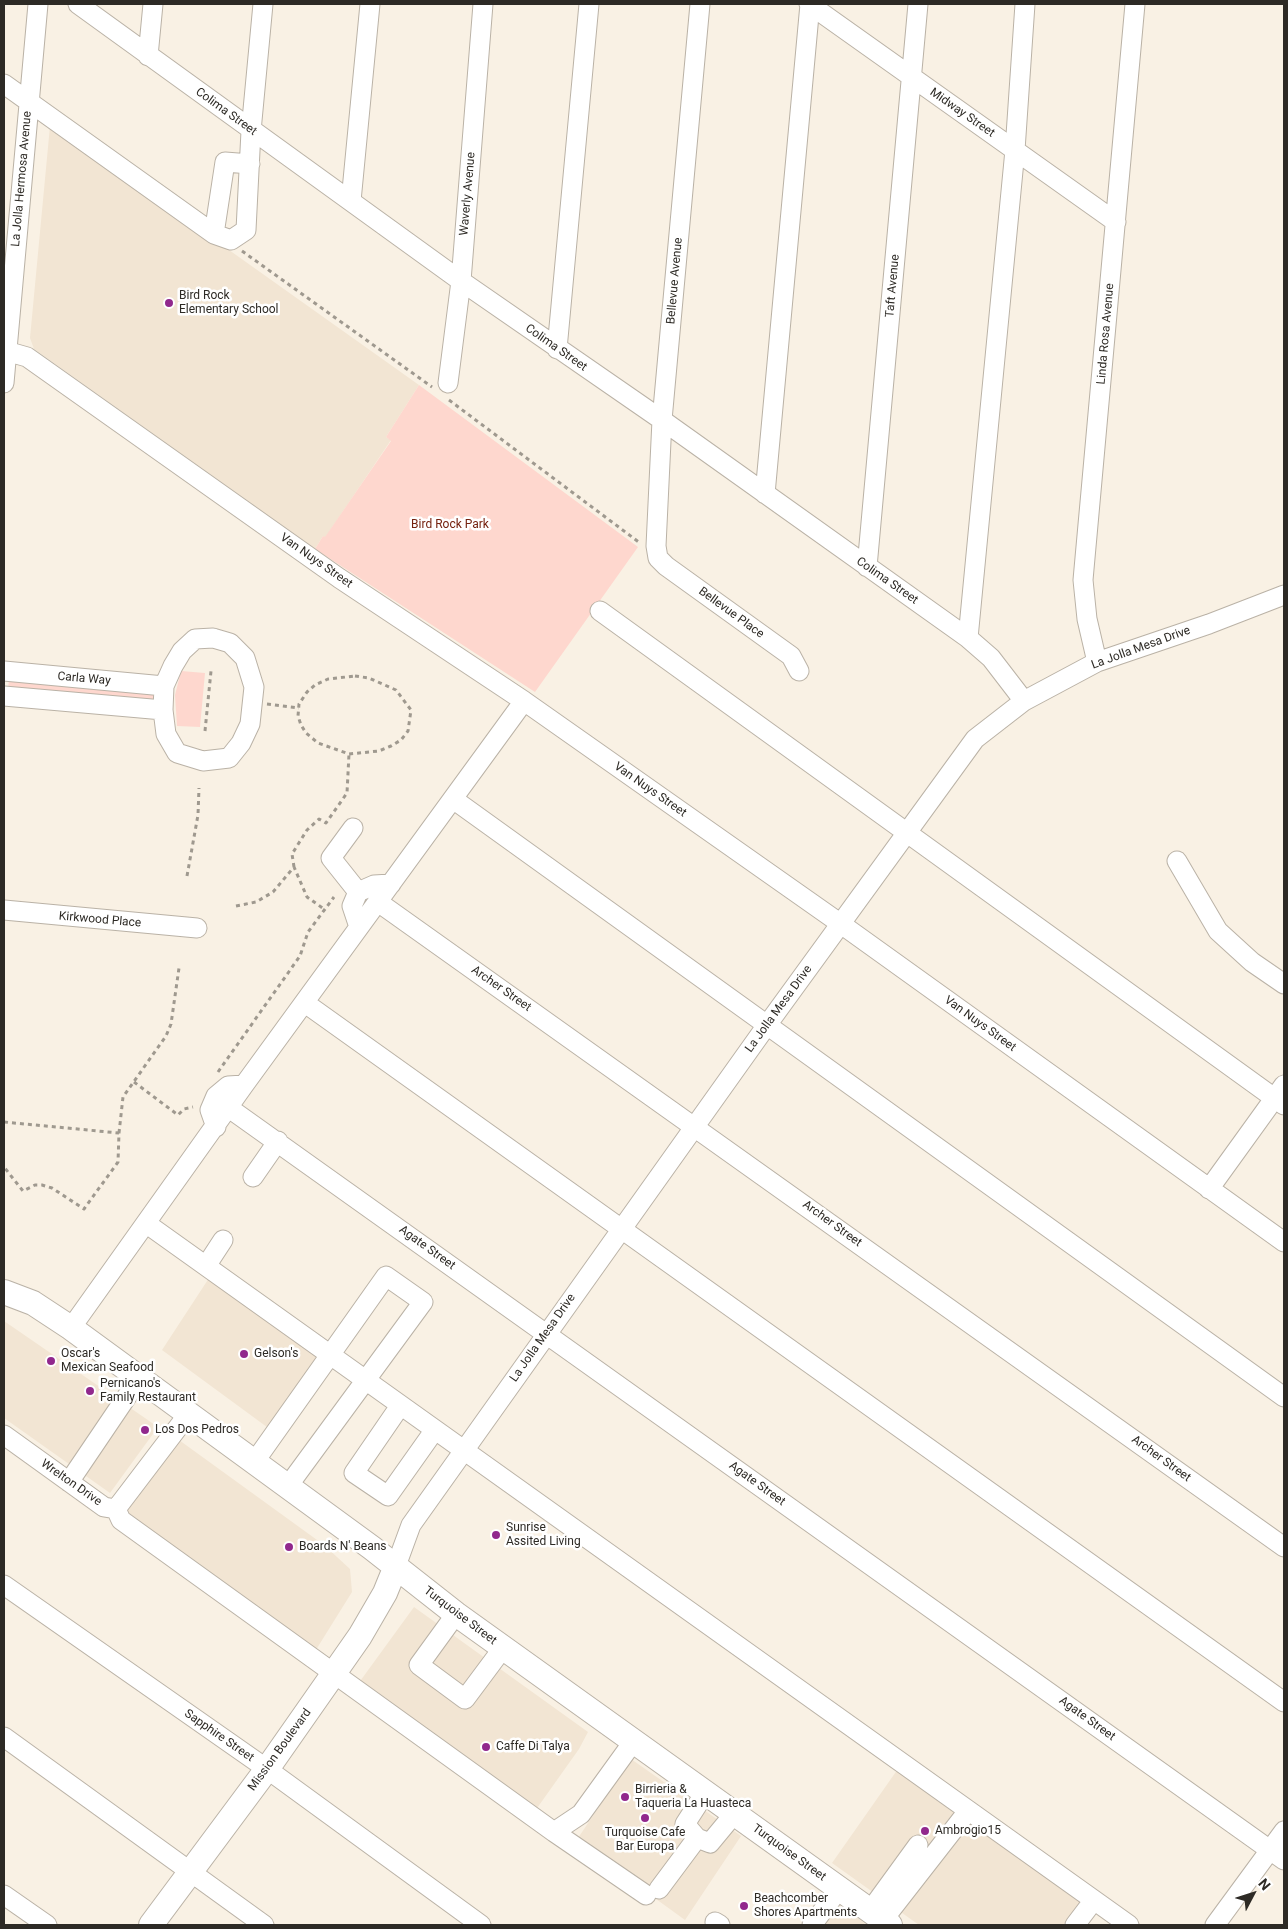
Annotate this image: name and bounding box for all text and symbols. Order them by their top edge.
street label: Colima Street [193,85,259,139]
street label: Midway Street [927,85,997,141]
street label: La Jolla Hermosa Avenue [9,111,35,247]
street label: Waverly Avenue [457,152,479,236]
street label: Bellevue Avenue [664,237,686,325]
street label: Taft Avenue [883,254,903,318]
street label: Linda Rosa Avenue [1094,283,1118,385]
place label: Bird Rock Elementary School [179,289,279,317]
marker: Bird Rock Elementary School [163,297,175,309]
street label: Colima Street [522,321,590,375]
park label: Bird Rock Park [411,518,489,532]
street label: Van Nuys Street [277,531,355,591]
street label: Colima Street [853,554,921,608]
street label: Bellevue Place [695,584,767,642]
street label: La Jolla Mesa Drive [1090,623,1192,673]
street label: Carla Way [57,670,111,688]
street label: Van Nuys Street [611,760,689,820]
street label: Kirkwood Place [58,909,142,931]
street label: Archer Street [468,963,534,1015]
street label: La Jolla Mesa Drive [743,963,815,1055]
street label: Van Nuys Street [941,993,1019,1055]
street label: Archer Street [800,1198,864,1250]
street label: Agate Street [396,1223,458,1273]
street label: La Jolla Mesa Drive [507,1291,579,1385]
place label: Oscar's Mexican Seafood [61,1347,154,1375]
place label: Gelson's [254,1347,298,1361]
marker: Gelson's [238,1348,250,1360]
marker: Oscar's Mexican Seafood [45,1355,57,1367]
place label: Pernicano's Family Restaurant [100,1377,196,1405]
marker: Pernicano's Family Restaurant [84,1385,96,1397]
place label: Los Dos Pedros [155,1423,239,1437]
marker: Los Dos Pedros [139,1424,151,1436]
street label: Archer Street [1129,1433,1193,1485]
street label: Wrelton Drive [38,1457,104,1509]
street label: Agate Street [726,1459,788,1509]
place label: Sunrise Assited Living [506,1521,581,1549]
marker: Sunrise Assited Living [490,1529,502,1541]
place label: Boards N' Beans [299,1540,387,1554]
marker: Boards N' Beans [283,1541,295,1553]
street label: Turquoise Street [421,1584,499,1648]
street label: Agate Street [1056,1694,1118,1744]
street label: Mission Boulevard [245,1706,315,1794]
street label: Sapphire Street [181,1707,257,1765]
place label: Caffe Di Talya [496,1740,570,1754]
marker: Caffe Di Talya [480,1741,492,1753]
place label: Birrieria & Taqueria La Huasteca [635,1783,751,1811]
marker: Birrieria & Taqueria La Huasteca [619,1791,631,1803]
marker: Turquoise Cafe Bar Europa [639,1812,651,1824]
street label: Turquoise Street [749,1821,829,1885]
place label: Ambrogio15 [935,1824,1001,1838]
marker: Ambrogio15 [919,1825,931,1837]
place label: Turquoise Cafe Bar Europa [605,1826,685,1854]
north arrow [1228,1869,1278,1919]
text: N [1255,1875,1274,1893]
place label: Beachcomber Shores Apartments [754,1892,857,1920]
marker: Beachcomber Shores Apartments [738,1900,750,1912]

